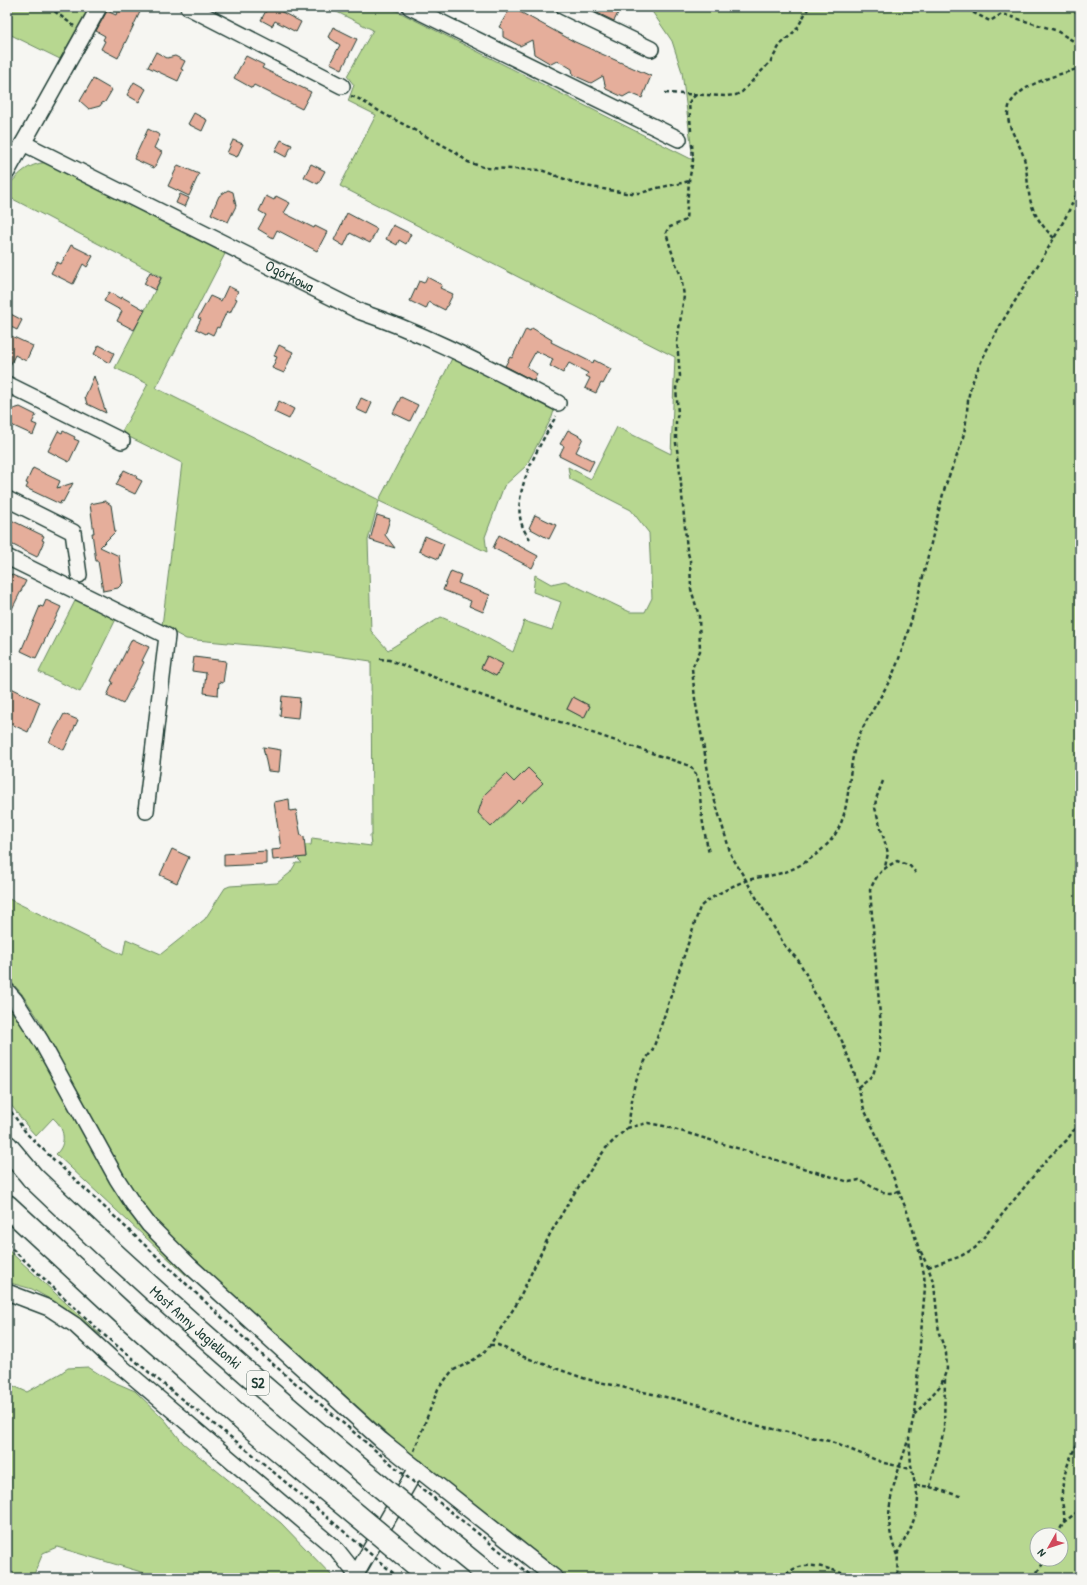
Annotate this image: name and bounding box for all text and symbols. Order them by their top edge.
street label: Ogórkowa [262,255,318,297]
street label: Most Anny Jagiellonki [145,1281,246,1374]
road number: S2 [247,1371,269,1395]
north arrow [1029,1527,1069,1567]
text: N [1034,1547,1049,1560]

